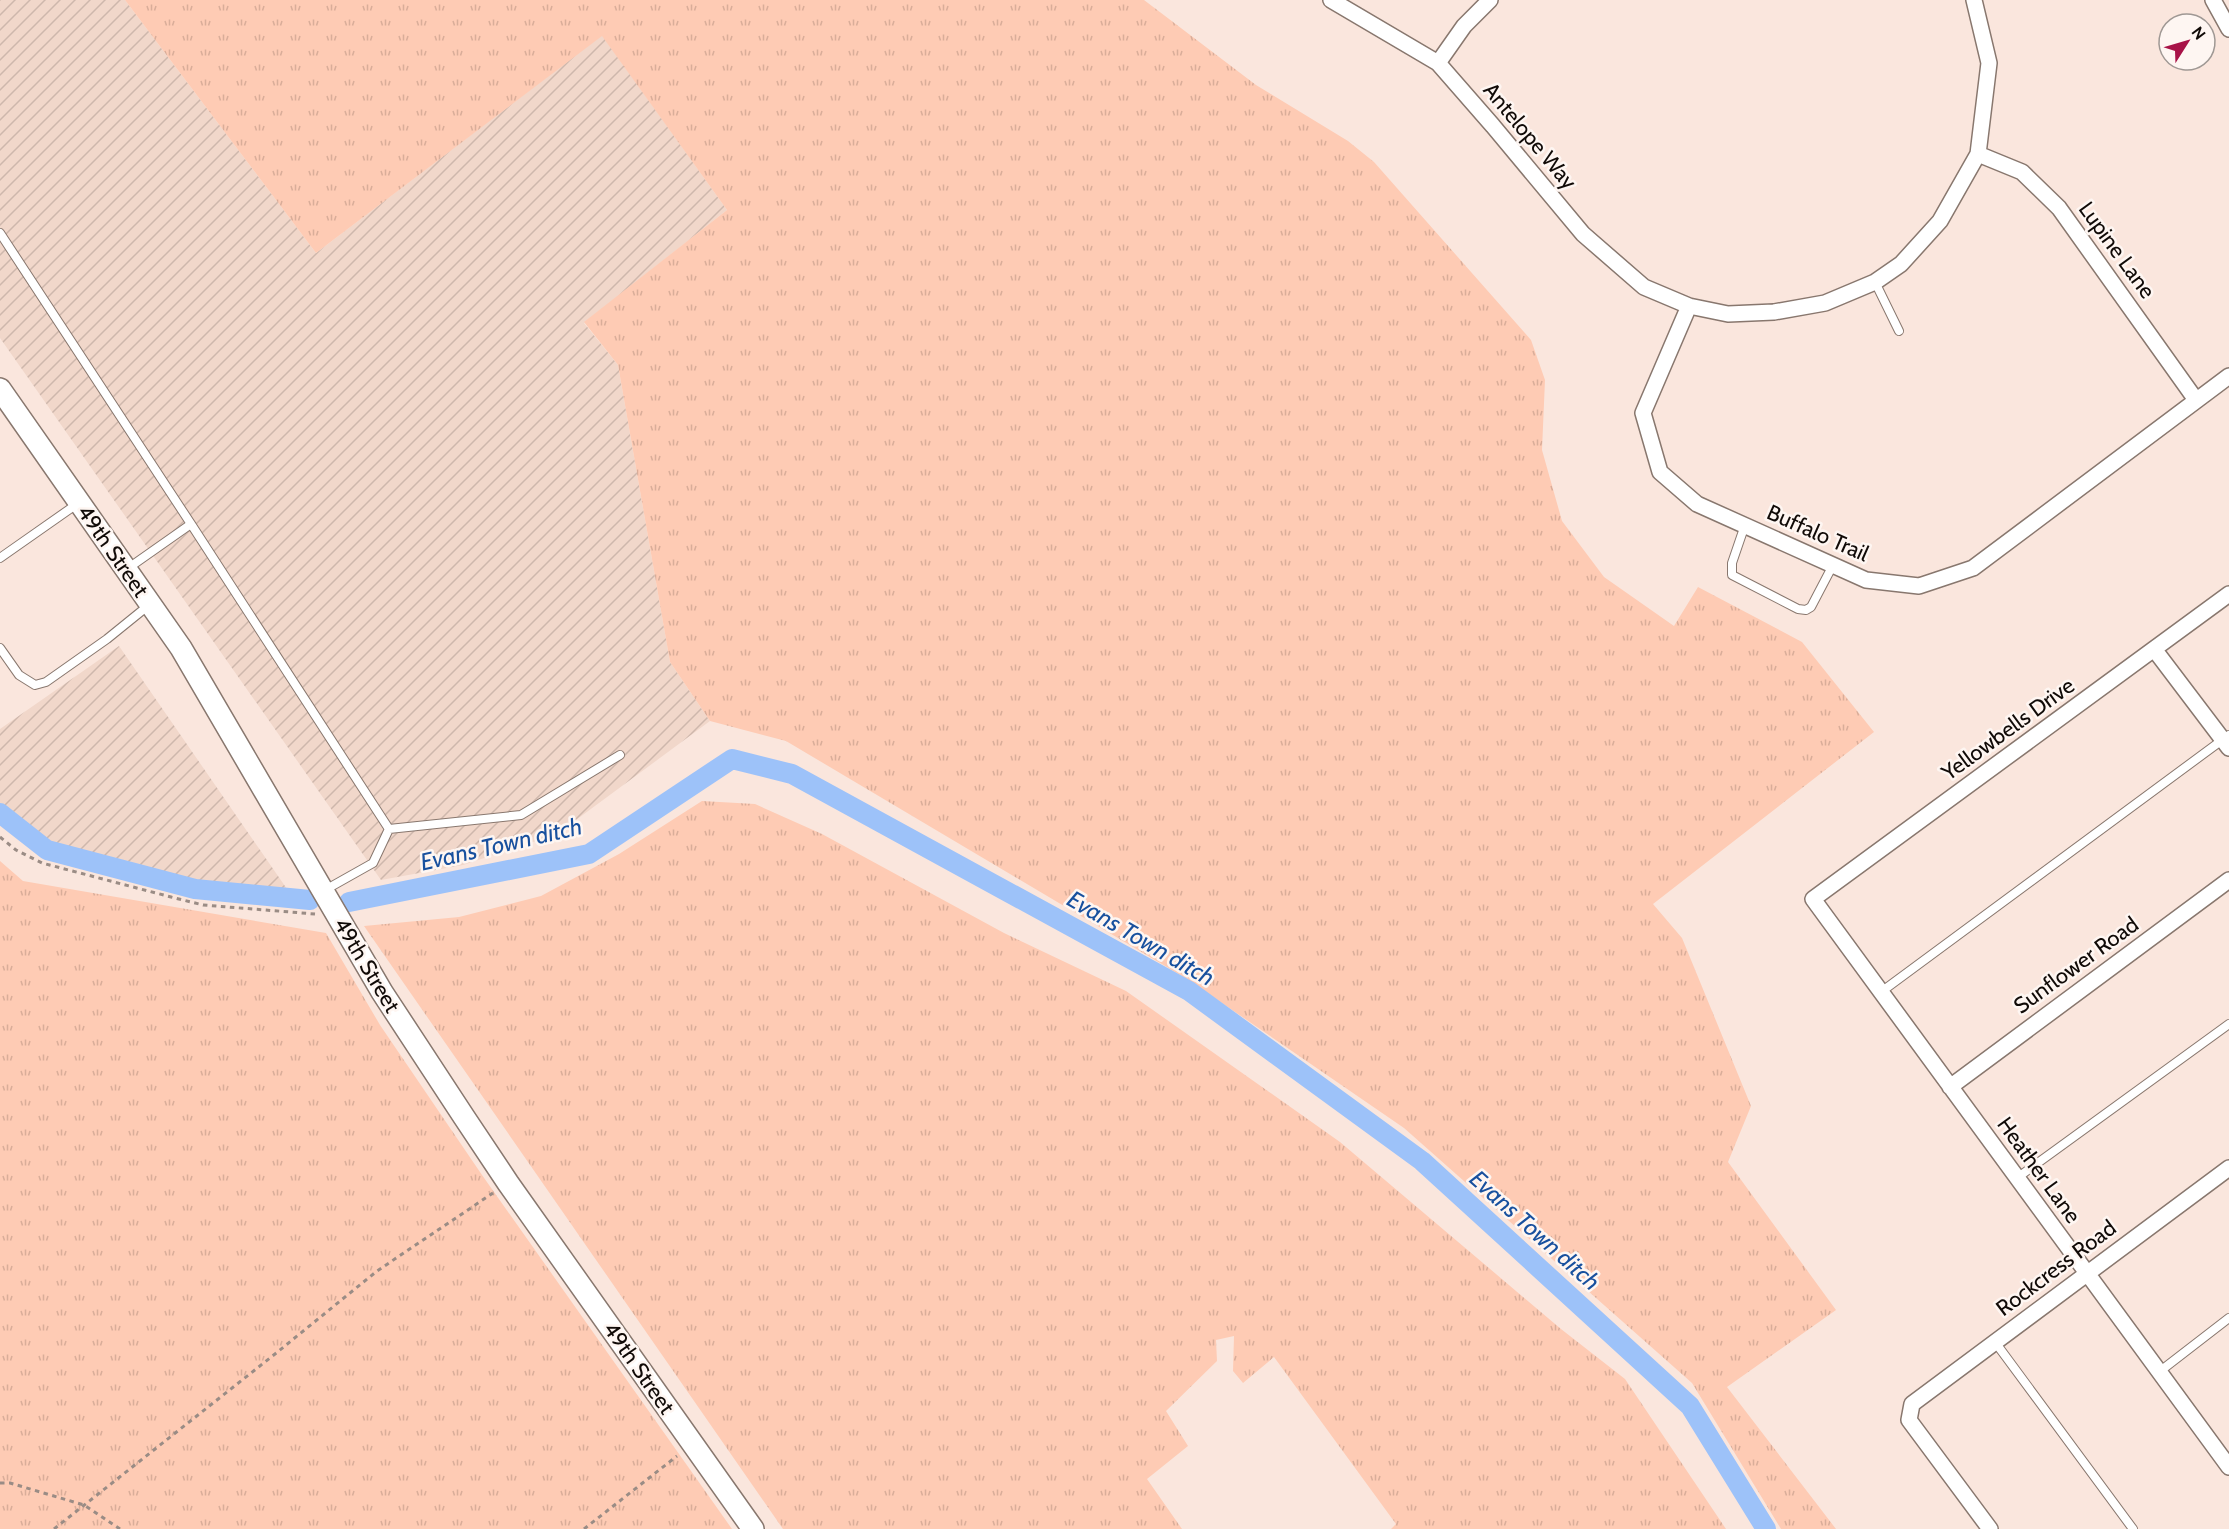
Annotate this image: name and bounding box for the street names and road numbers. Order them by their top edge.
street label: Antelope Way [1478,77,1582,195]
street label: Lupine Lane [2073,196,2161,304]
street label: Buffalo Trail [1763,499,1874,568]
street label: 49th Street [72,500,155,603]
street label: Yellowbells Drive [1936,672,2080,787]
street label: Sunflower Road [2008,911,2144,1019]
street label: 49th Street [328,913,406,1018]
street label: Heather Lane [1991,1112,2087,1228]
street label: Rockcress Road [1991,1214,2121,1322]
street label: 49th Street [598,1317,681,1420]

